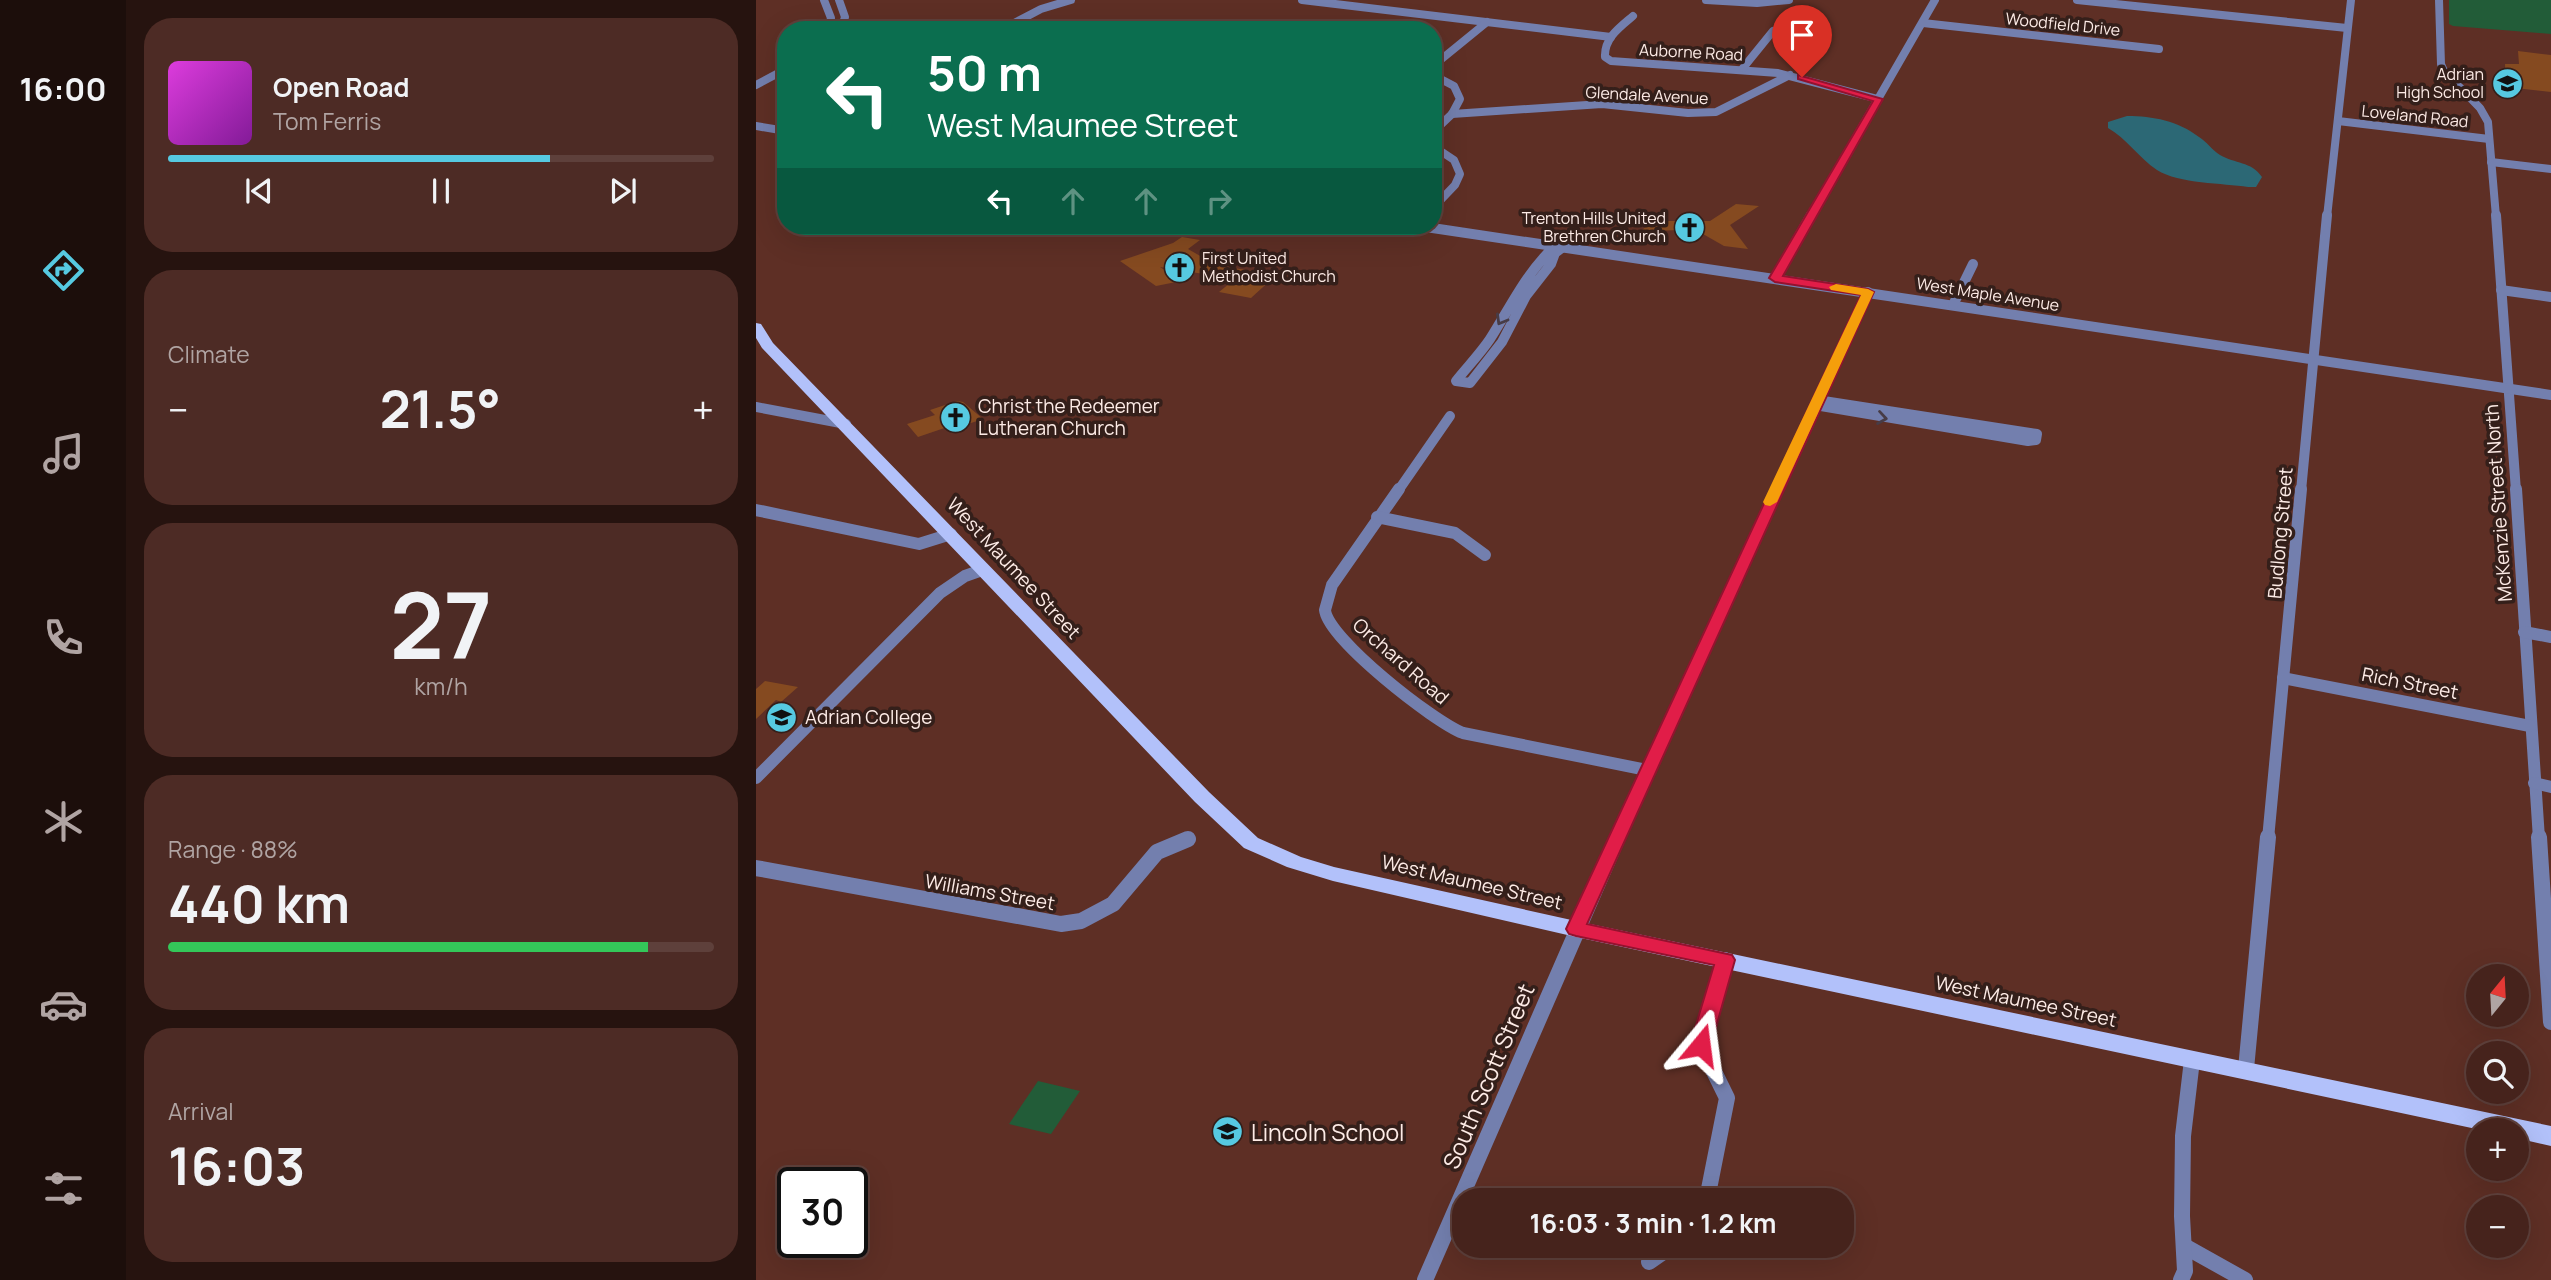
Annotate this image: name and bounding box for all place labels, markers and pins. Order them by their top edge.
pin [1772,5,1832,77]
place label: Adrian High School [2396,63,2484,103]
school or university icon: Adrian High School [2490,66,2524,100]
place label: Trenton Hills United Brethren Church [1522,207,1666,247]
church icon: Trenton Hills United Brethren Church [1672,210,1706,244]
place label: First United Methodist Church [1202,247,1336,287]
church icon: First United Methodist Church [1162,250,1196,284]
place label: Christ the Redeemer Lutheran Church [978,393,1160,441]
church icon: Christ the Redeemer Lutheran Church [938,400,972,434]
school or university icon: Adrian College [765,700,799,734]
place label: Adrian College [805,704,932,730]
school or university icon: Lincoln School [1211,1115,1245,1149]
place label: Lincoln School [1251,1116,1404,1148]

